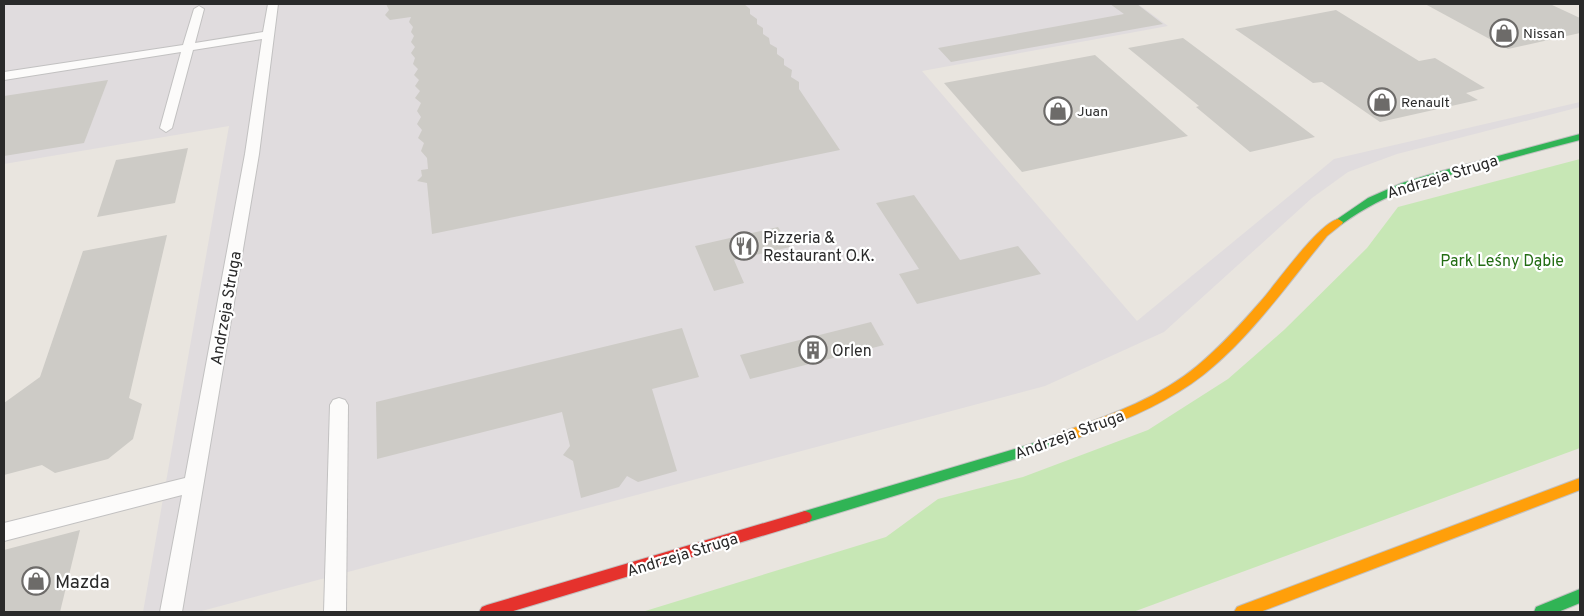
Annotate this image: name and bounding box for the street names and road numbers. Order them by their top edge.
street label: Andrzeja Struga [1385,151,1501,204]
street label: Andrzeja Struga [207,250,247,367]
street label: Andrzeja Struga [1012,407,1127,465]
street label: Andrzeja Struga [625,529,741,582]

